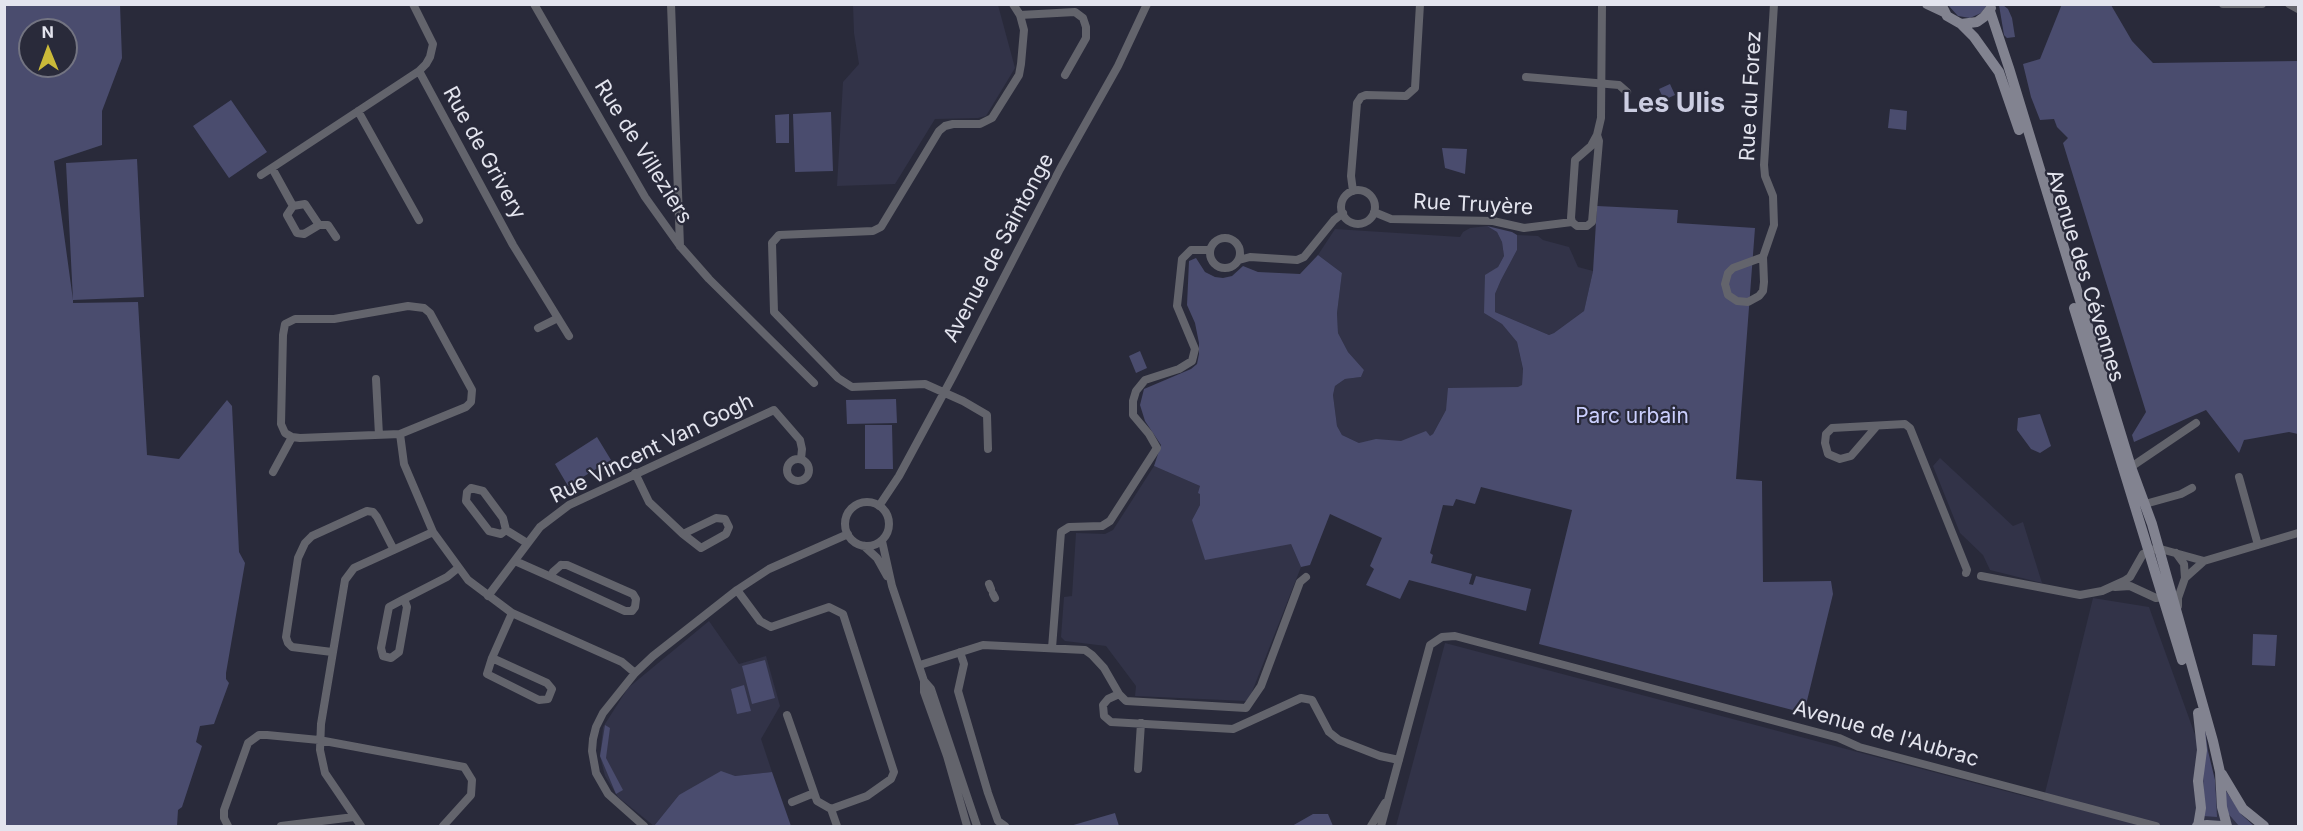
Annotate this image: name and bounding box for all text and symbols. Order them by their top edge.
north arrow [18,18,78,78]
text: N [41,22,54,42]
street label: Rue du Forez [1735,30,1767,162]
street label: Rue de Villeziers [589,75,697,229]
street label: Rue de Grivery [437,82,531,224]
district label: Les Ulis [1623,88,1725,120]
street label: Avenue de Saintonge [939,149,1059,347]
street label: Avenue des Cévennes [2041,167,2129,385]
street label: Rue Truyère [1412,189,1534,221]
street label: Rue Vincent Van Gogh [546,389,758,509]
park label: Parc urbain [1575,404,1689,430]
street label: Avenue de l'Aubrac [1790,695,1982,773]

